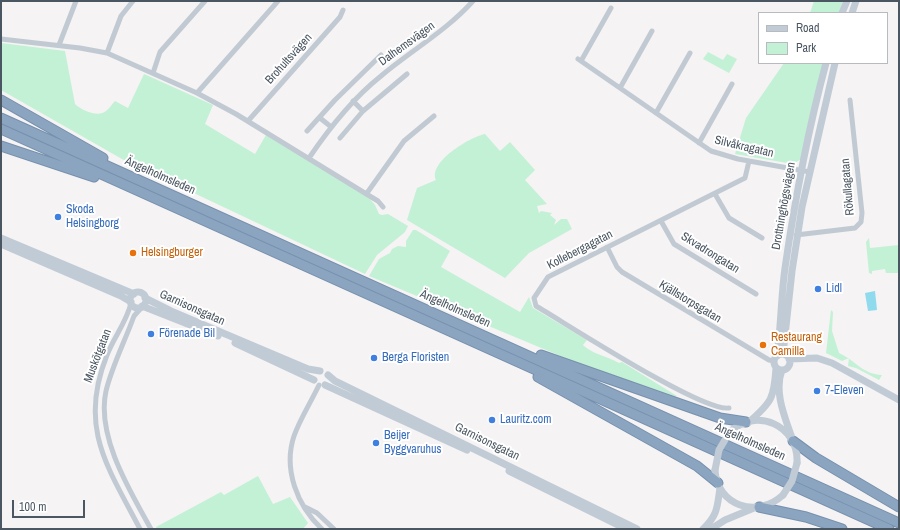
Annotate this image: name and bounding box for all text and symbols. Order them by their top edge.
legend [758,12,888,64]
street label: Dalhemsvägen [376,19,438,69]
text: Road [796,20,820,36]
street label: Brohultsvägen [263,31,315,87]
text: Park [796,40,816,56]
street label: Silvåkragatan [713,133,775,161]
street label: Ängelholmsleden [123,154,197,198]
street label: Rökullagatan [838,158,858,216]
street label: Drottninghögsvägen [769,161,799,251]
place label: Skoda Helsingborg [66,203,119,231]
marker: Skoda Helsingborg [53,212,63,222]
street label: Kollebergagatan [545,227,615,273]
street label: Skvadrongatan [678,229,742,277]
place label: Helsingburger [141,246,203,260]
marker: Helsingburger [128,248,138,258]
street label: Kjällstorpsgatan [656,278,724,326]
place label: Lidl [826,282,842,296]
marker: Lidl [813,284,823,294]
street label: Garnisonsgatan [157,287,227,329]
street label: Ängelholmsleden [418,287,492,331]
street label: Muskötgatan [81,327,115,385]
place label: Förenade Bil [159,327,215,341]
marker: Förenade Bil [146,329,156,339]
place label: Restaurang Camilla [771,331,822,359]
marker: Restaurang Camilla [758,340,768,350]
place label: Berga Floristen [382,351,449,365]
marker: Berga Floristen [369,353,379,363]
place label: 7-Eleven [825,384,864,398]
marker: 7-Eleven [812,386,822,396]
place label: Lauritz.com [500,413,551,427]
marker: Lauritz.com [487,415,497,425]
street label: Garnisonsgatan [452,420,522,464]
street label: Ängelholmsleden [713,420,787,464]
place label: Beijer Byggvaruhus [384,429,441,457]
marker: Beijer Byggvaruhus [371,438,381,448]
scale bar [14,492,87,518]
text: 100 m [19,499,46,515]

